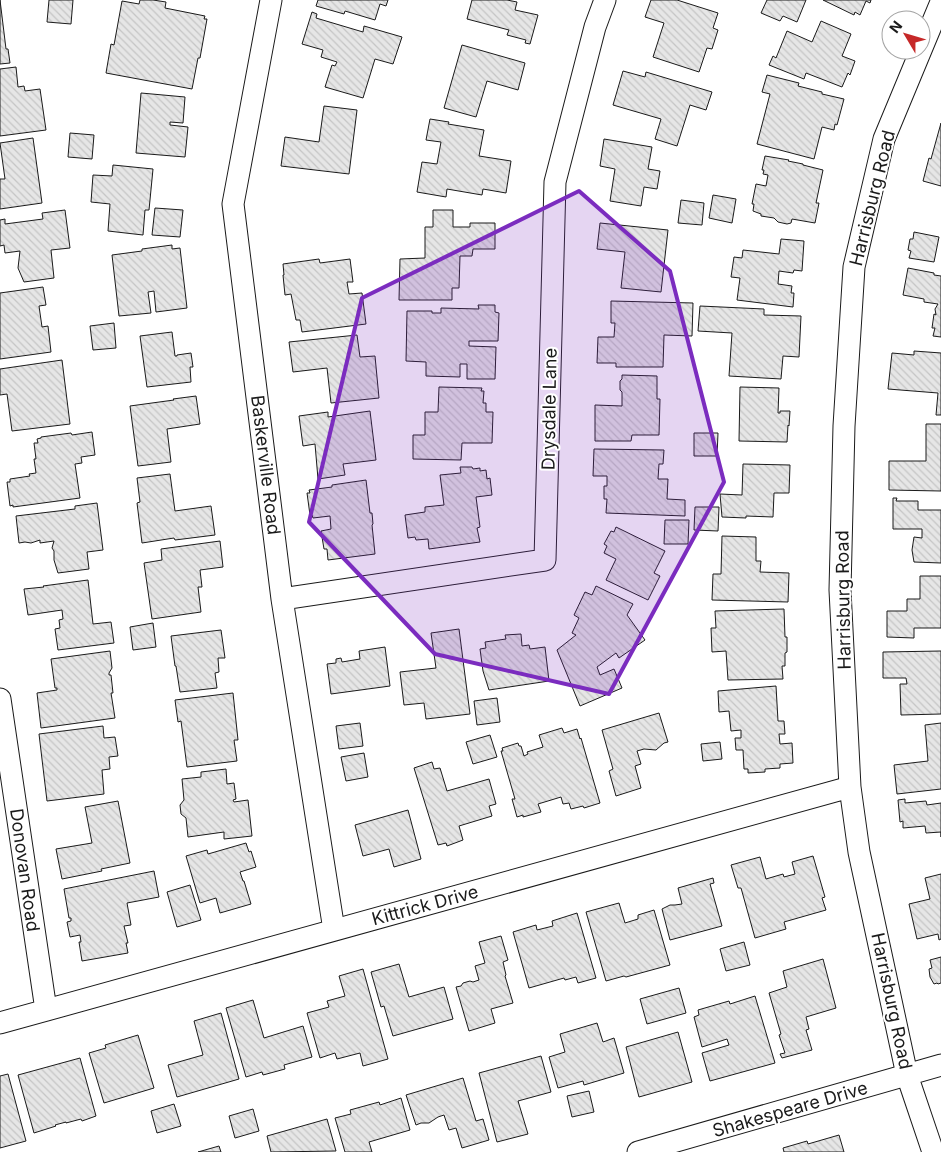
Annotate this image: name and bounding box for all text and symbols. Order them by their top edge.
north arrow [881,10,931,60]
text: N [885,17,905,36]
street label: Harrisburg Road [845,128,899,268]
street label: Drysdale Lane [537,348,561,470]
street label: Baskerville Road [247,394,285,536]
street label: Harrisburg Road [831,530,855,670]
street label: Donovan Road [6,807,44,933]
street label: Kittrick Drive [369,881,481,929]
street label: Harrisburg Road [867,931,917,1071]
street label: Shakespeare Drive [710,1077,870,1141]

